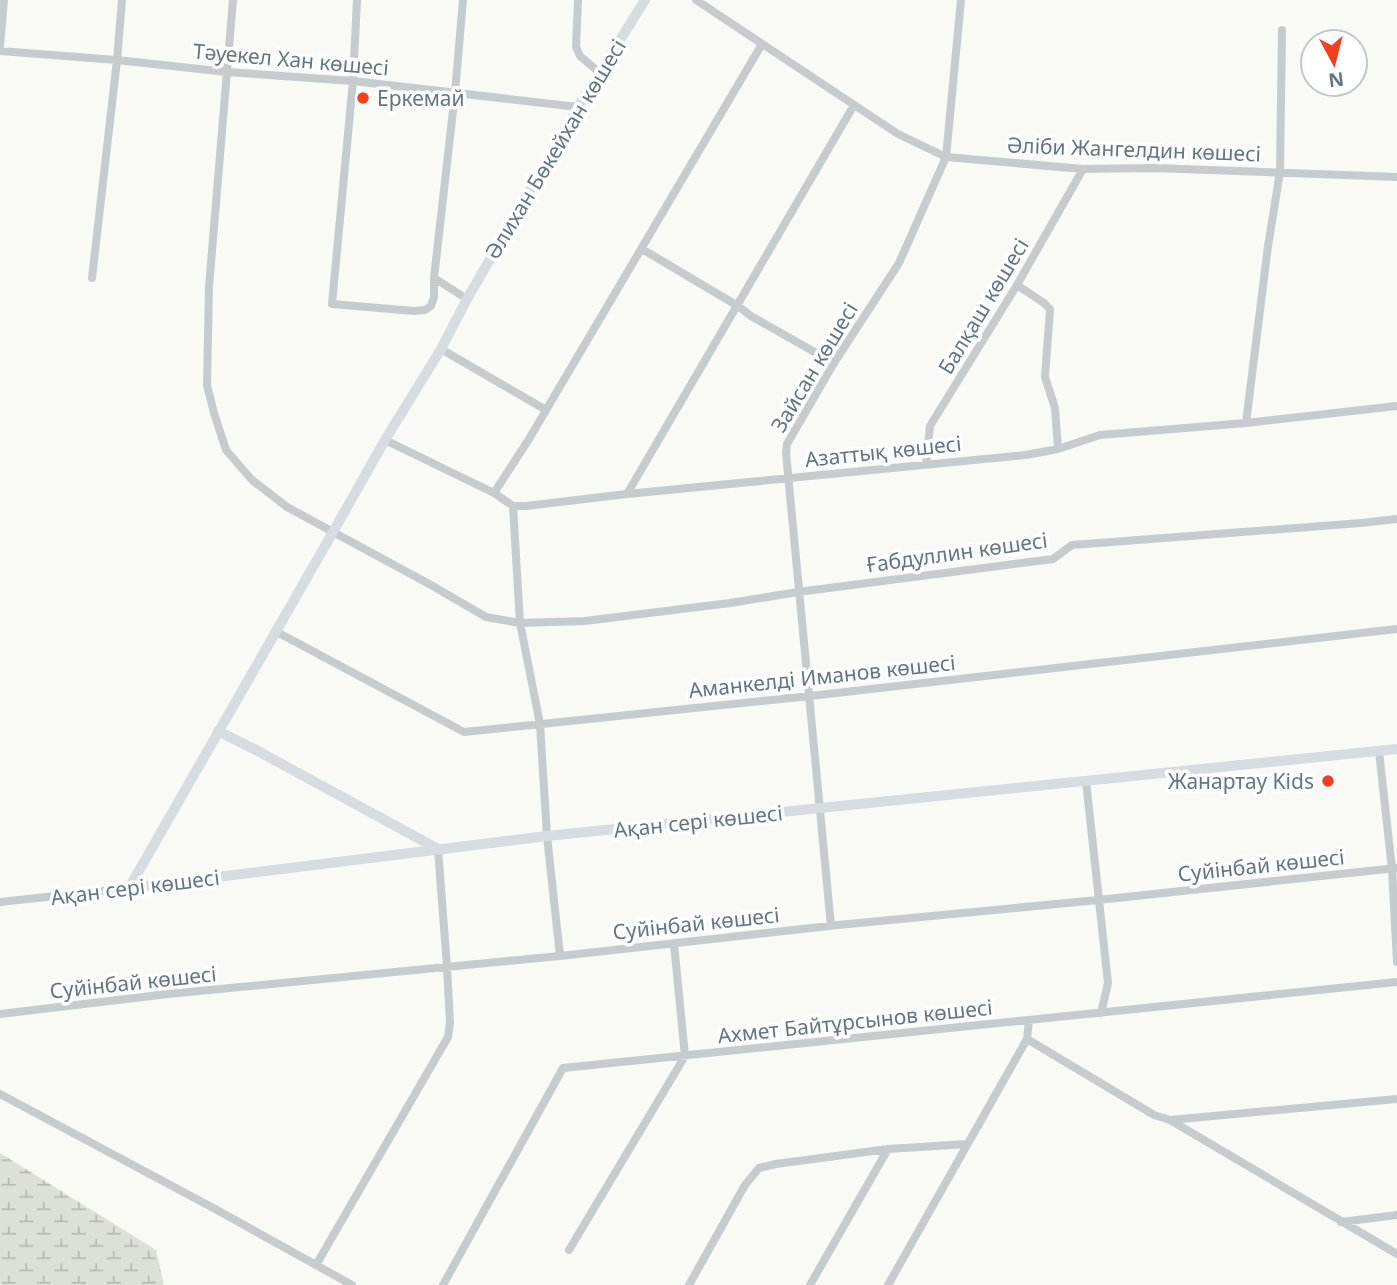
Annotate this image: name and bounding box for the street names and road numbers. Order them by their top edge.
street label: Әлихан Бөкейхан көшесі [478,34,632,264]
street label: Тәуекел Хан көшесі [192,36,390,82]
street label: Әліби Жангелдин көшесі [1007,131,1261,167]
street label: Балқаш көшесі [931,233,1035,379]
street label: Зайсан көшесі [764,297,864,437]
street label: Азаттық көшесі [803,429,963,473]
street label: Ғабдуллин көшесі [865,525,1049,579]
street label: Аманкелді Иманов көшесі [687,648,957,704]
street label: Ақан сері көшесі [612,798,784,844]
street label: Суйінбай көшесі [1176,842,1346,888]
street label: Ақан сері көшесі [49,863,221,911]
street label: Суйінбай көшесі [611,900,781,946]
street label: Суйінбай көшесі [48,959,218,1005]
street label: Ахмет Байтұрсынов көшесі [716,993,994,1049]

